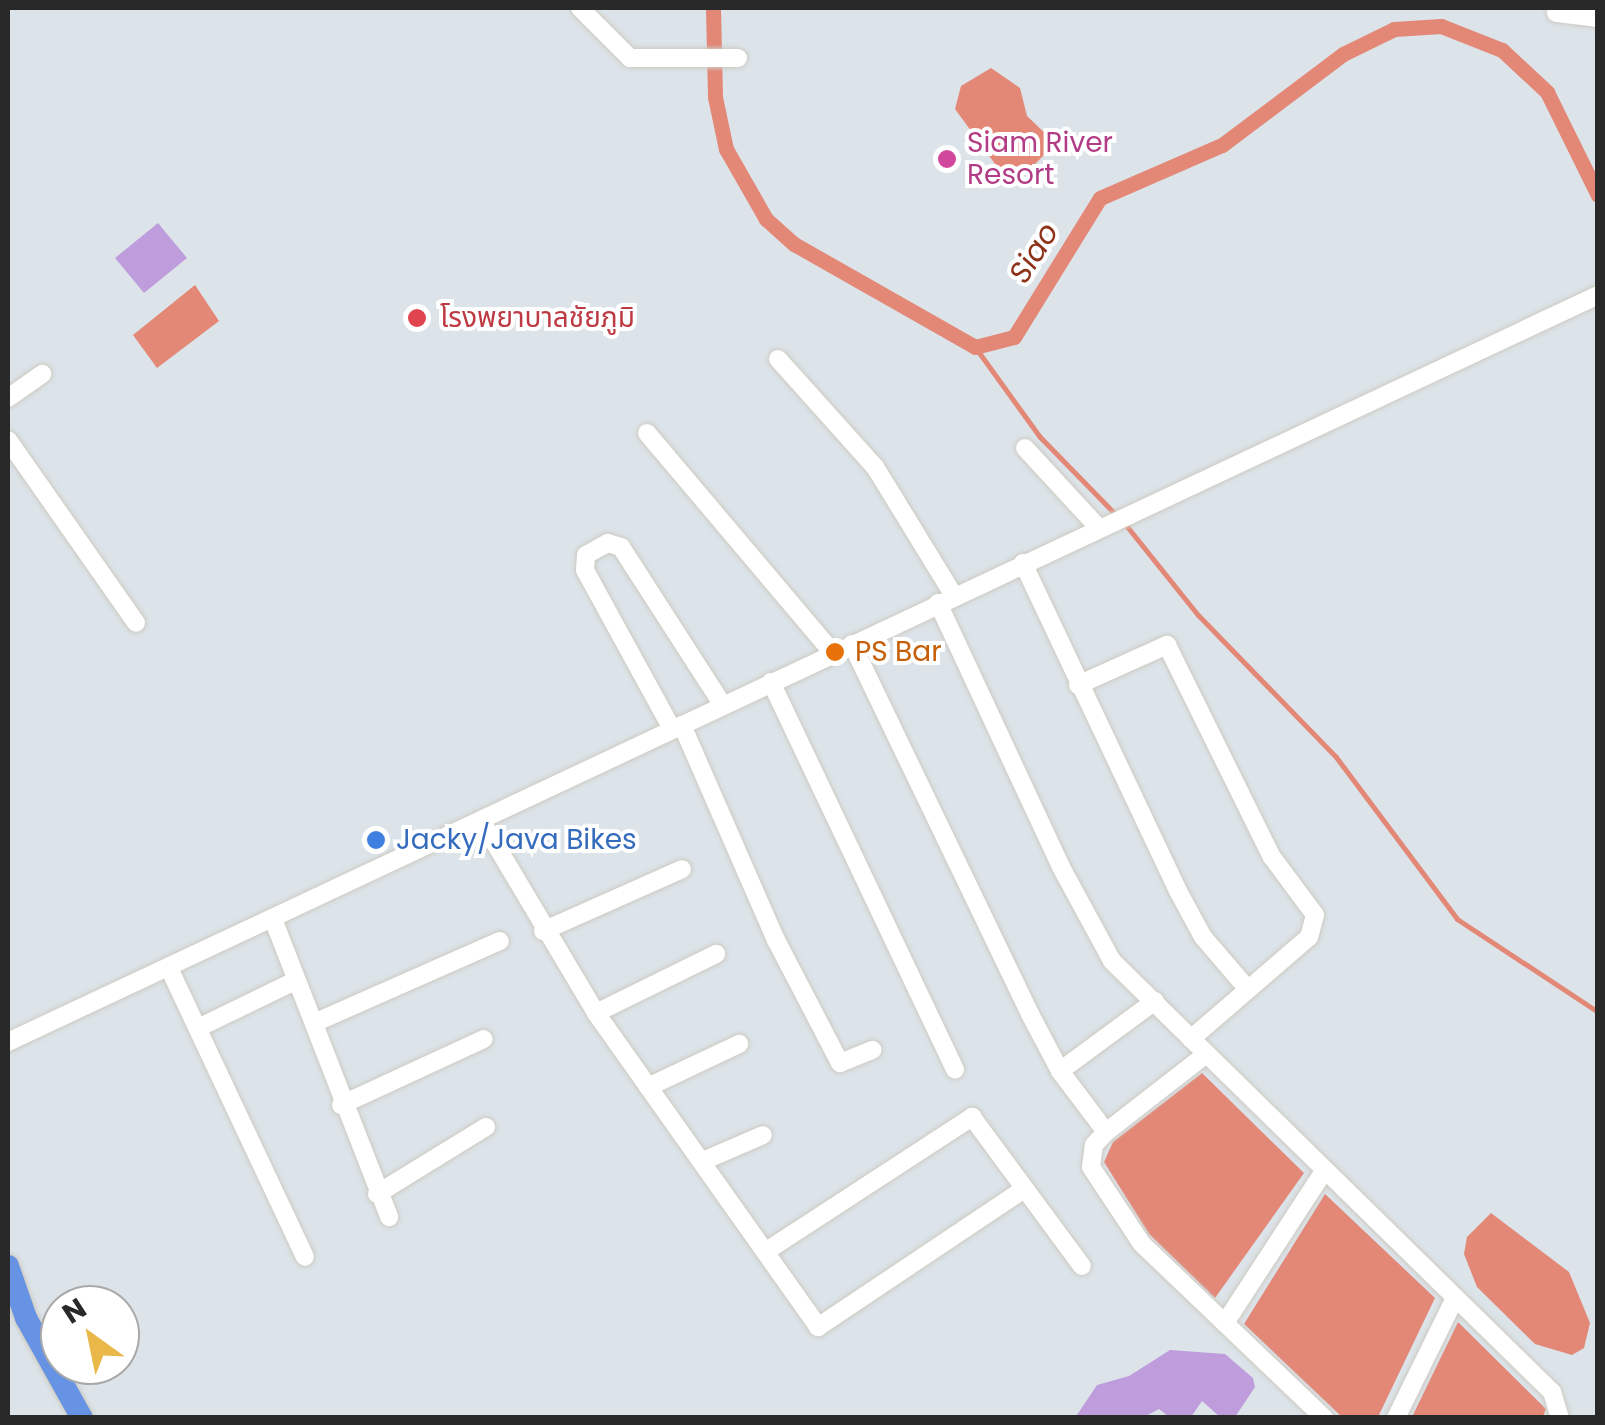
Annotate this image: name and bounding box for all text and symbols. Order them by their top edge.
place label: Siam River Resort [967,126,1113,192]
marker: Siam River Resort [936,148,958,170]
water label: Siao [1002,216,1066,290]
place label: โรงพยาบาลชัยภูมิ [440,301,635,335]
marker: โรงพยาบาลชัยภูมิ [404,305,430,331]
place label: PS Bar [855,635,942,669]
marker: PS Bar [824,641,846,663]
place label: Jacky/Java Bikes [396,823,637,857]
marker: Jacky/Java Bikes [365,829,387,851]
north arrow [40,1285,140,1385]
text: N [55,1289,94,1333]

